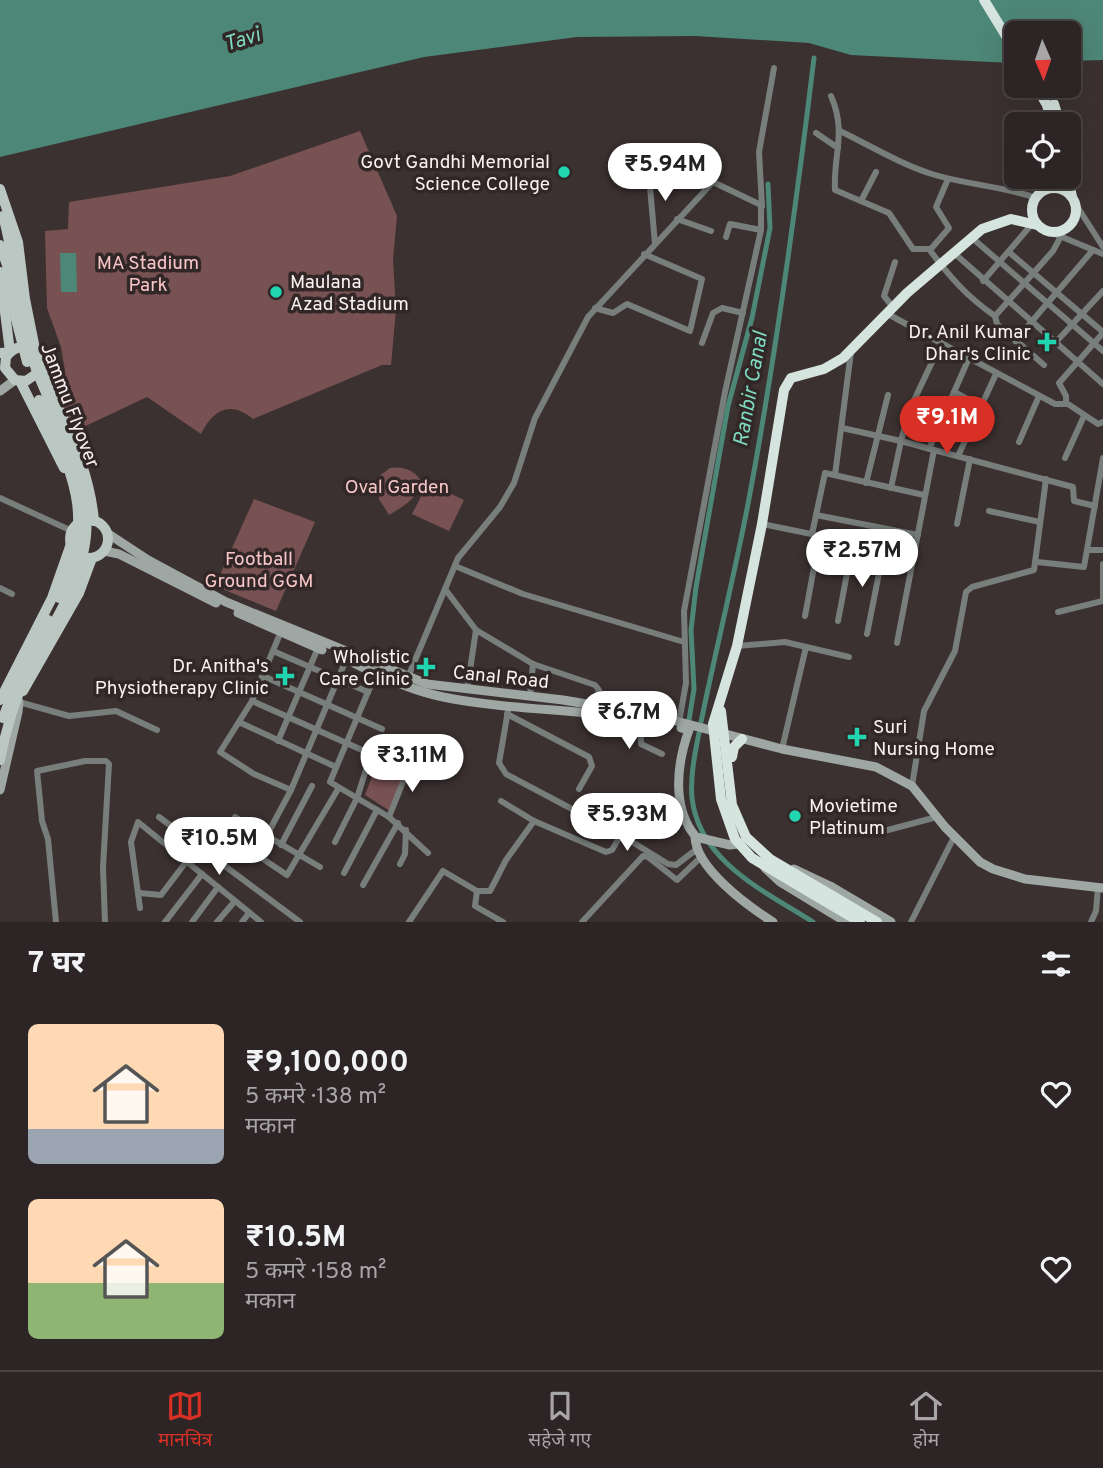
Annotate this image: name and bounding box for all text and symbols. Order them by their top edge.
north arrow [1004,21,1082,98]
map controls [1004,21,1081,189]
water label: Tavi [221,22,266,59]
button: locate [1004,112,1081,189]
pin: ₹5.94M [608,144,722,203]
place label: Govt Gandhi Memorial Science College [360,151,550,197]
text: ₹5.94M [624,151,706,180]
marker: Govt Gandhi Memorial Science College [556,164,572,180]
park label: MA Stadium Park [97,252,199,298]
place label: Maulana Azad Stadium [290,271,409,317]
marker: Maulana Azad Stadium [268,284,284,300]
place label: Dr. Anil Kumar Dhar's Clinic [908,321,1032,367]
water label: Ranbir Canal [728,328,775,449]
marker: Dr. Anil Kumar Dhar's Clinic [1037,332,1057,352]
street label: Jammu Flyover [34,340,104,472]
pin: ₹9.1M [898,396,996,456]
text: ₹9.1M [916,404,978,433]
park label: Oval Garden [345,476,449,500]
pin: ₹2.57M [805,530,919,589]
text: ₹2.57M [822,537,902,566]
park label: Football Ground GGM [205,548,313,594]
place label: Wholistic Care Clinic [319,646,410,692]
place label: Dr. Anitha's Physiotherapy Clinic [95,655,269,701]
marker: Wholistic Care Clinic [416,657,436,677]
street label: Canal Road [451,661,550,695]
marker: Dr. Anitha's Physiotherapy Clinic [275,666,295,686]
pin: ₹6.7M [580,692,678,751]
text: ₹6.7M [597,699,661,728]
place label: Suri Nursing Home [873,716,995,762]
marker: Suri Nursing Home [847,727,867,747]
pin: ₹3.11M [355,734,469,794]
text: ₹3.11M [377,742,447,771]
pin: ₹5.93M [570,794,684,853]
place label: Movietime Platinum [809,795,898,841]
text: ₹5.93M [586,801,668,830]
marker: Movietime Platinum [787,808,803,824]
pin: ₹10.5M [162,818,276,877]
text: ₹10.5M [180,825,258,854]
icon: filters [1037,945,1075,983]
text: 7 घर [28,946,84,983]
text: ₹9,100,000 [245,1045,409,1082]
icon: home [84,1052,168,1136]
icon: heart [1037,1075,1075,1113]
text: 5 कमरे · 138 m² [245,1083,386,1112]
text: मकान [245,1113,295,1142]
text: ₹10.5M [245,1220,346,1257]
icon: home [84,1227,168,1311]
icon: heart [1037,1250,1075,1288]
text: 5 कमरे · 158 m² [245,1258,386,1287]
text: मकान [245,1288,295,1317]
tab: मानचित्र [158,1387,212,1454]
tab: सहेजे गए [528,1387,591,1454]
tab: होम [907,1387,945,1454]

